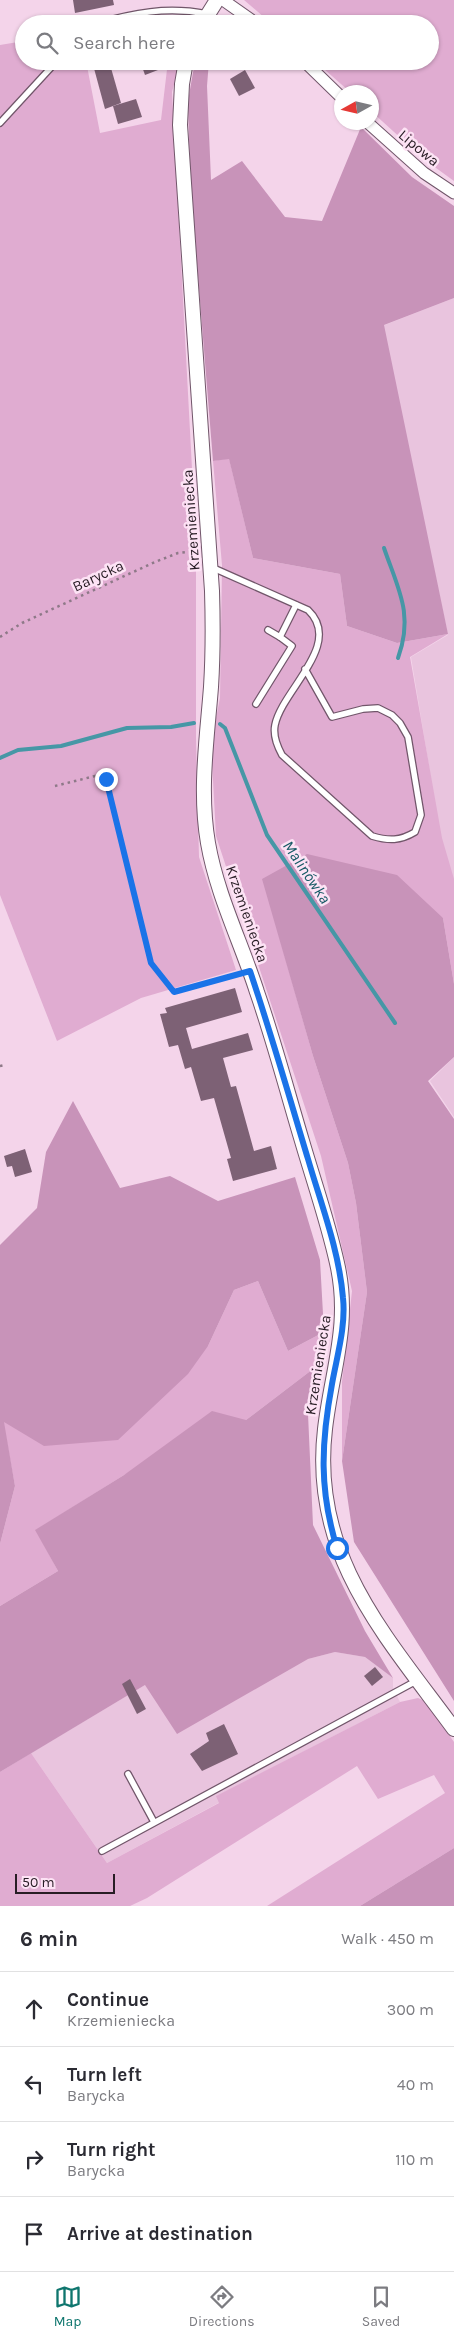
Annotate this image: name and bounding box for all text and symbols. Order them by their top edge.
search box [15,15,439,70]
icon: search [33,29,61,57]
text: Search here [73,32,175,54]
north arrow [334,85,379,130]
street label: Lipowa [395,126,443,170]
street label: Krzemieniecka [178,469,204,571]
street label: Barycka [70,556,126,596]
route end [95,768,118,791]
water label: Malinówka [279,837,335,907]
street label: Krzemieniecka [222,863,272,965]
street label: Krzemieniecka [301,1314,335,1416]
route start [326,1537,349,1560]
scale bar [15,1871,115,1894]
text: 50 m [22,1874,55,1891]
text: 6 min [20,1927,78,1951]
text: Walk · 450 m [341,1929,434,1948]
text: Continue [67,1989,149,2011]
icon: ahead [20,1995,48,2023]
text: 300 m [387,2000,434,2019]
text: Krzemieniecka [67,2011,175,2030]
text: Turn left [67,2064,142,2086]
icon: left [20,2070,48,2098]
text: 40 m [397,2075,434,2094]
text: Barycka [67,2086,125,2105]
text: Turn right [67,2139,156,2161]
icon: right [20,2145,48,2173]
text: 110 m [395,2150,434,2169]
text: Barycka [67,2161,125,2180]
icon: arrive [20,2220,48,2248]
text: Arrive at destination [67,2223,253,2245]
tab: Map [54,2283,82,2330]
tab: Directions [189,2283,255,2330]
tab: Saved [362,2283,400,2330]

